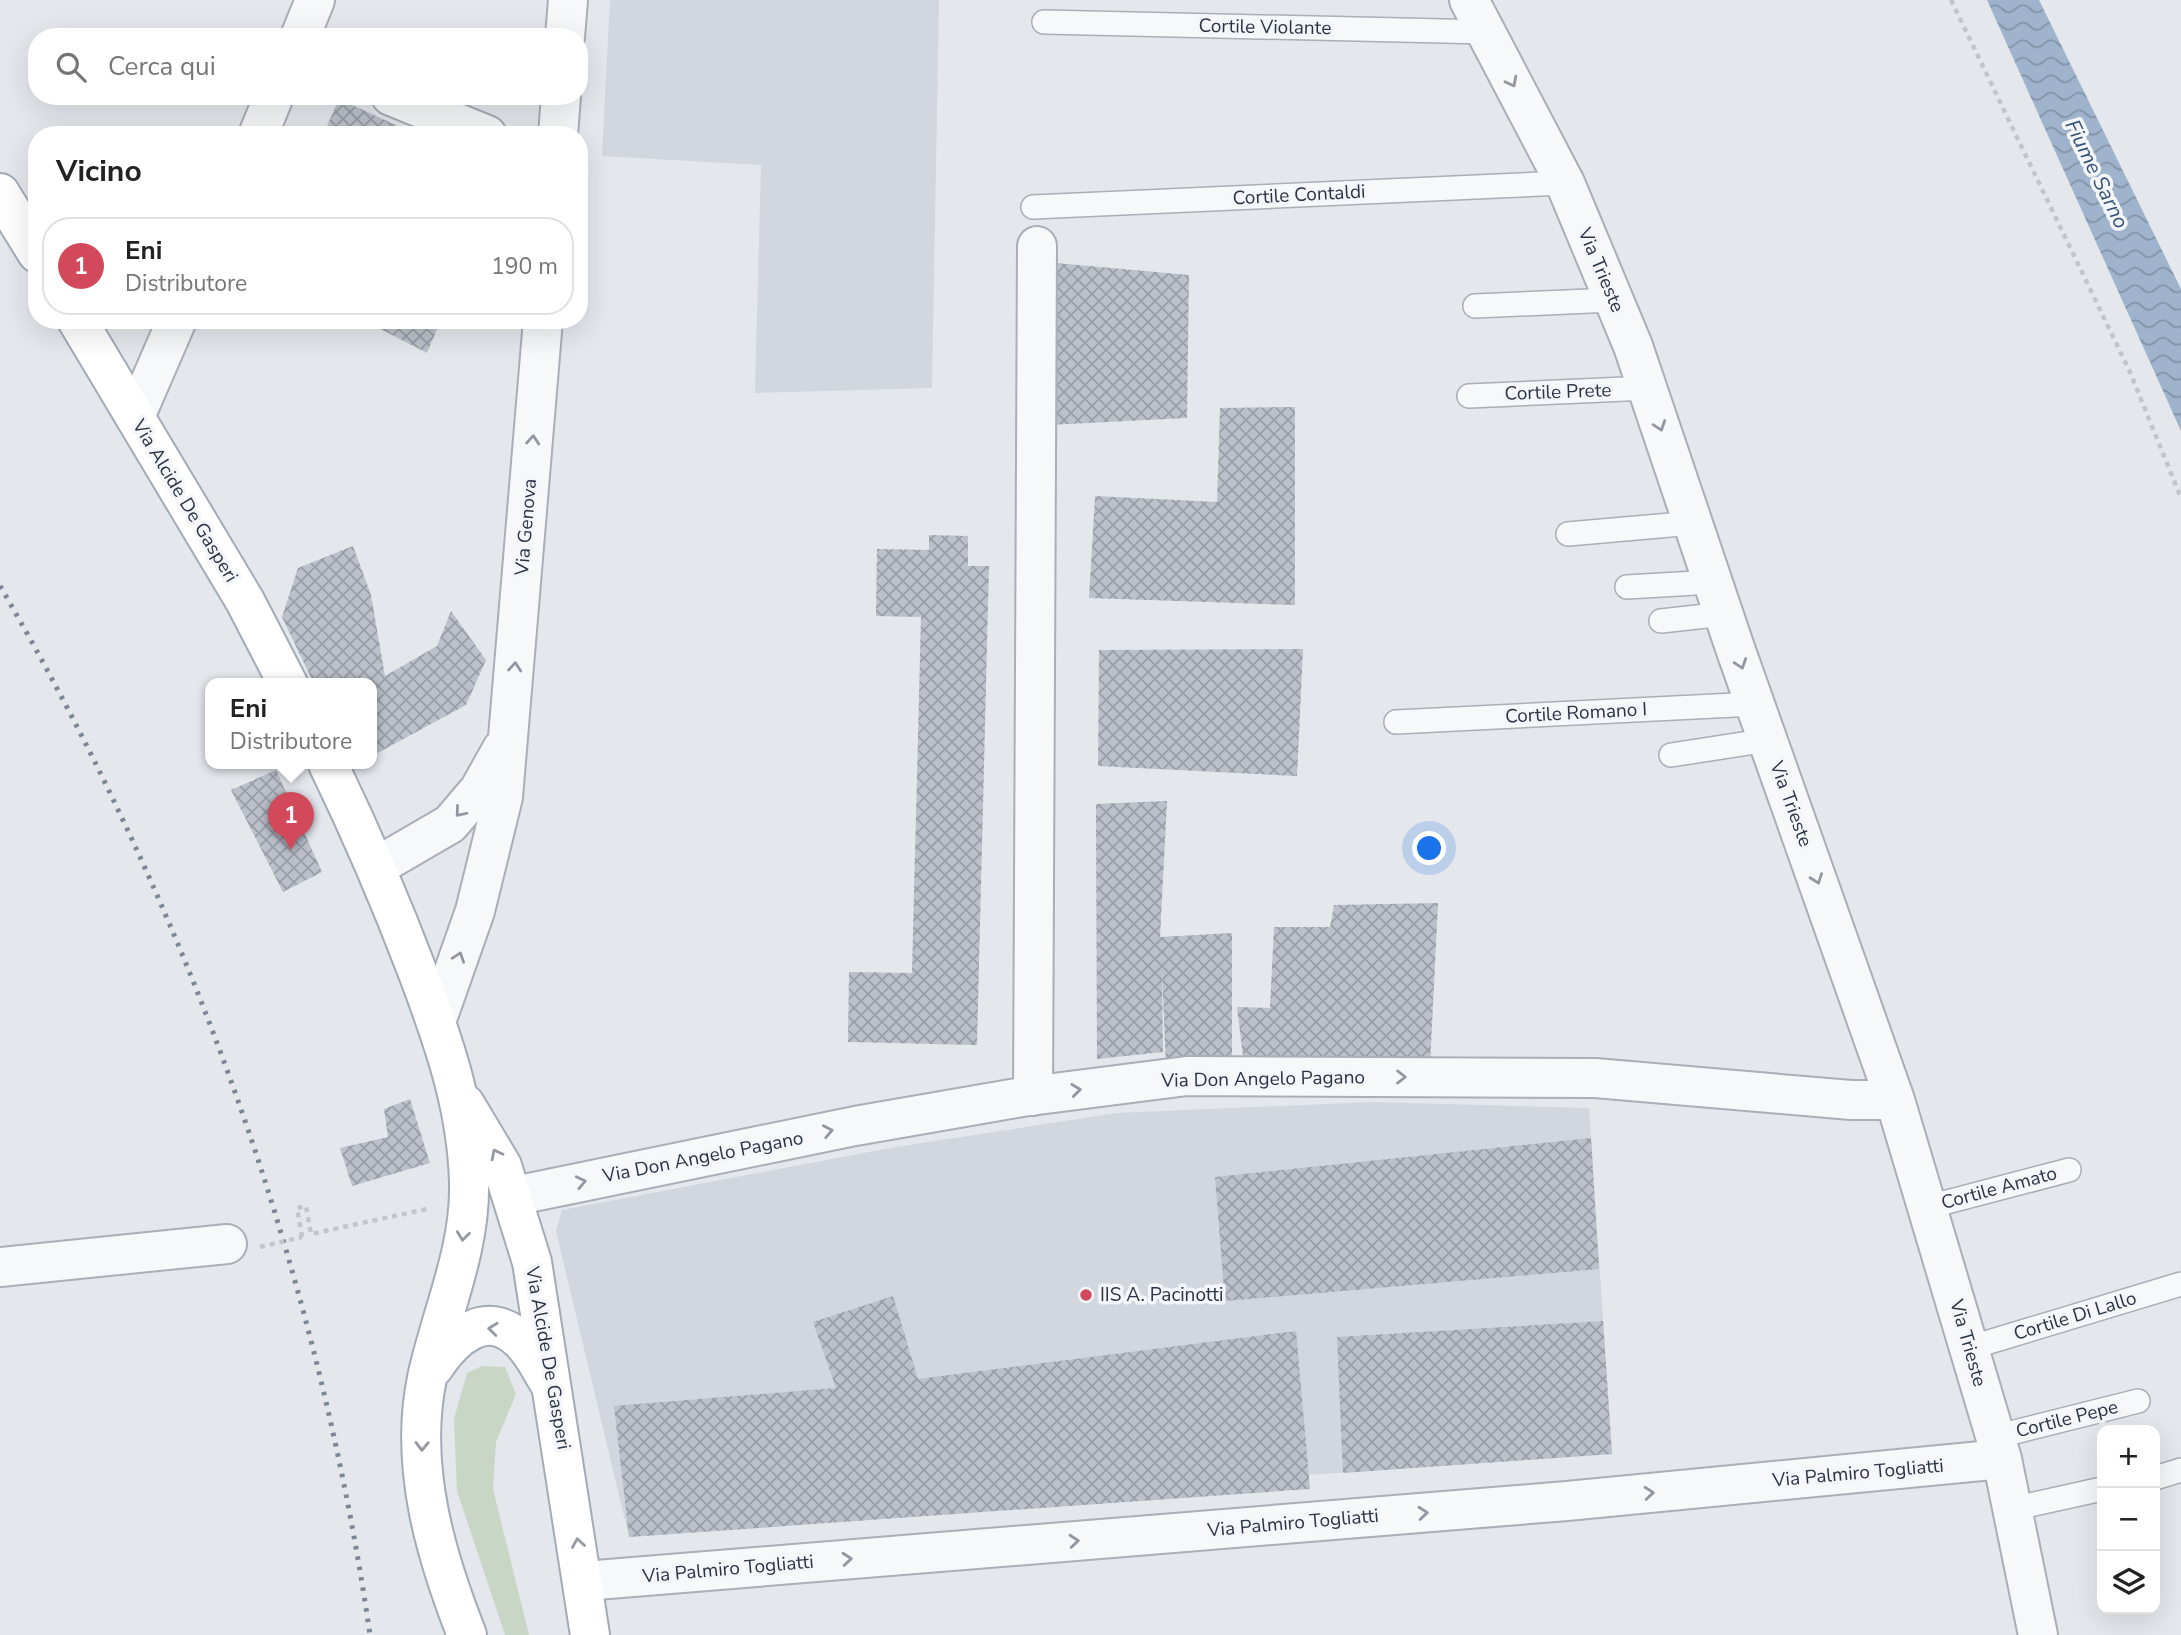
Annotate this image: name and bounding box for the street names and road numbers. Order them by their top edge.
street label: Cortile Violante [1198,13,1332,41]
street label: Cortile Contaldi [1232,179,1366,211]
street label: Via Trieste [1571,223,1630,316]
street label: Cortile Prete [1504,377,1612,407]
street label: Via Alcide De Gasperi [126,414,244,587]
street label: Via Genova [509,477,543,578]
street label: Cortile Romano I [1504,696,1648,730]
street label: Via Trieste [1763,757,1819,850]
street label: Via Don Angelo Pagano [1160,1064,1365,1094]
street label: Via Don Angelo Pagano [599,1125,806,1189]
street label: Cortile Amato [1938,1160,2060,1216]
street label: Via Alcide De Gasperi [519,1263,577,1452]
street label: Cortile Di Lallo [2010,1285,2140,1347]
street label: Via Trieste [1943,1295,1993,1390]
street label: Cortile Pepe [2013,1394,2121,1444]
street label: Via Palmiro Togliatti [1770,1453,1945,1494]
street label: Via Palmiro Togliatti [1205,1503,1380,1544]
street label: Via Palmiro Togliatti [640,1549,815,1590]

